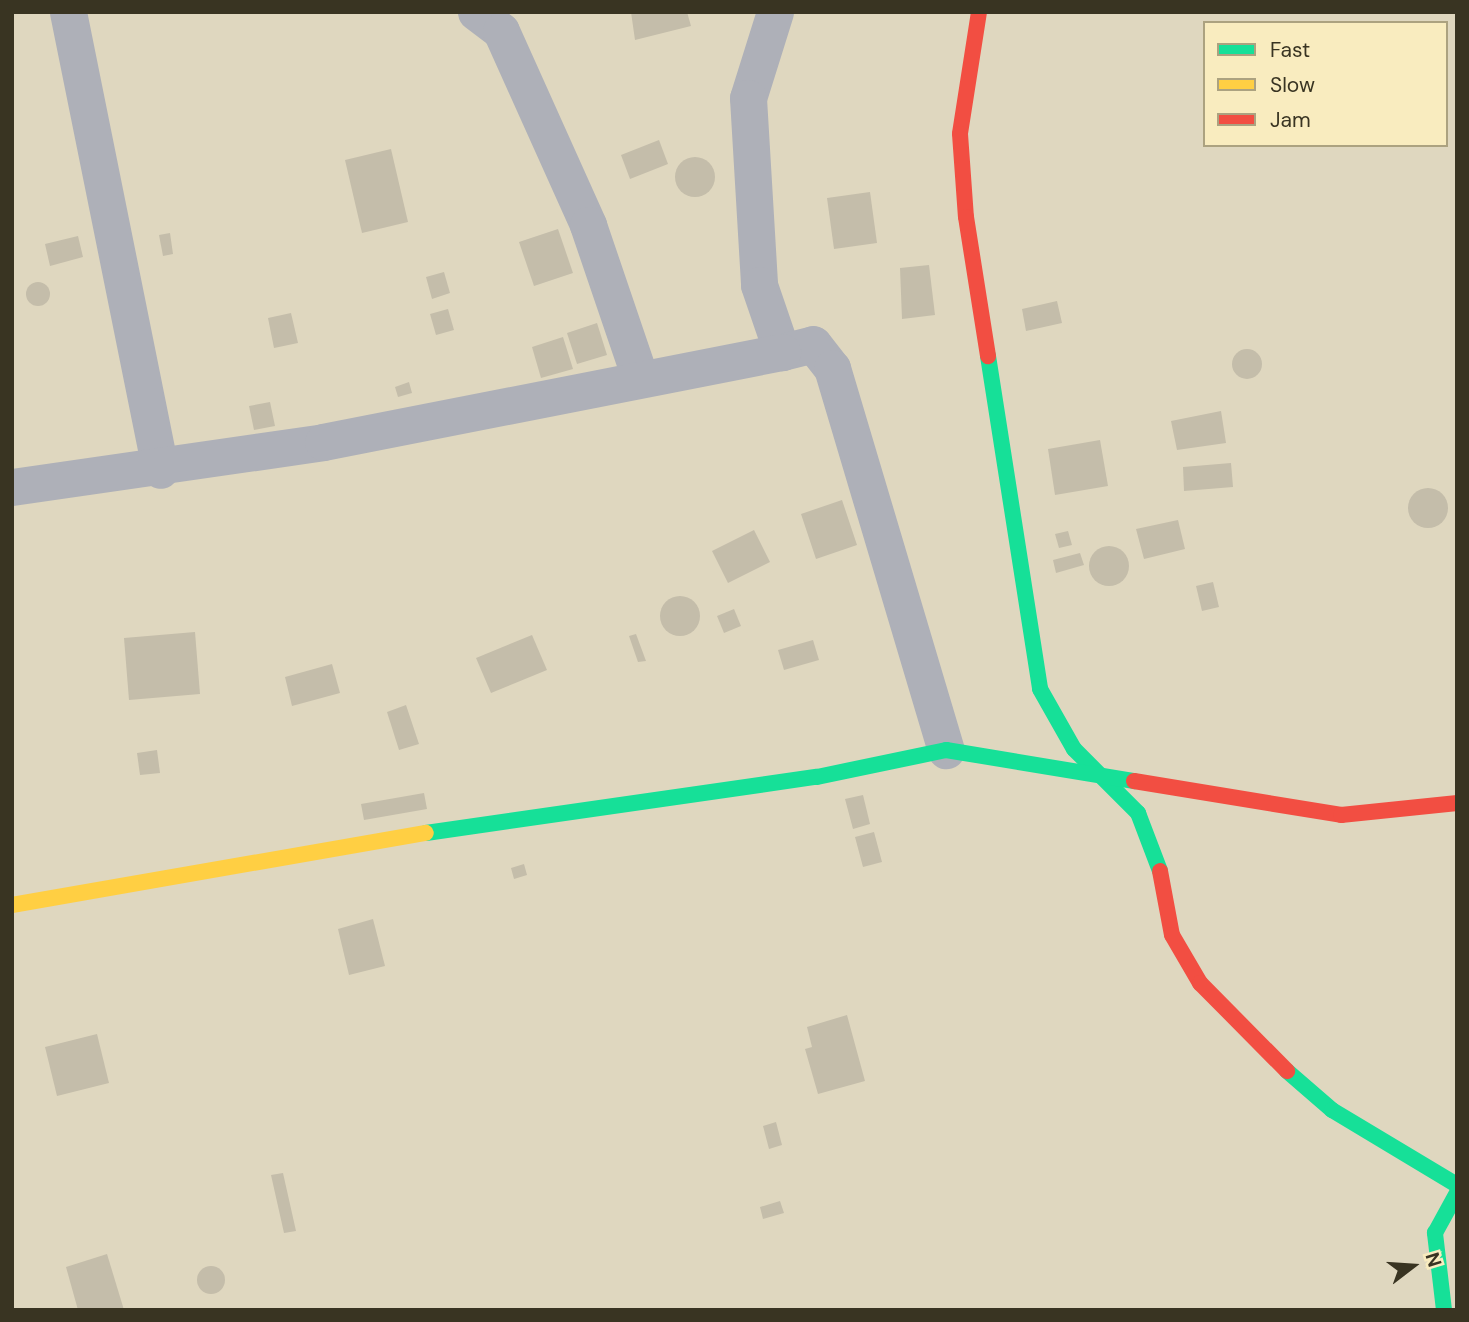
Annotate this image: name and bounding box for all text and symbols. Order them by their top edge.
legend [1203,21,1448,147]
text: Fast [1270,36,1310,64]
text: Slow [1270,71,1315,99]
text: Jam [1270,106,1311,134]
north arrow [1378,1231,1448,1301]
text: N [1420,1249,1448,1270]

